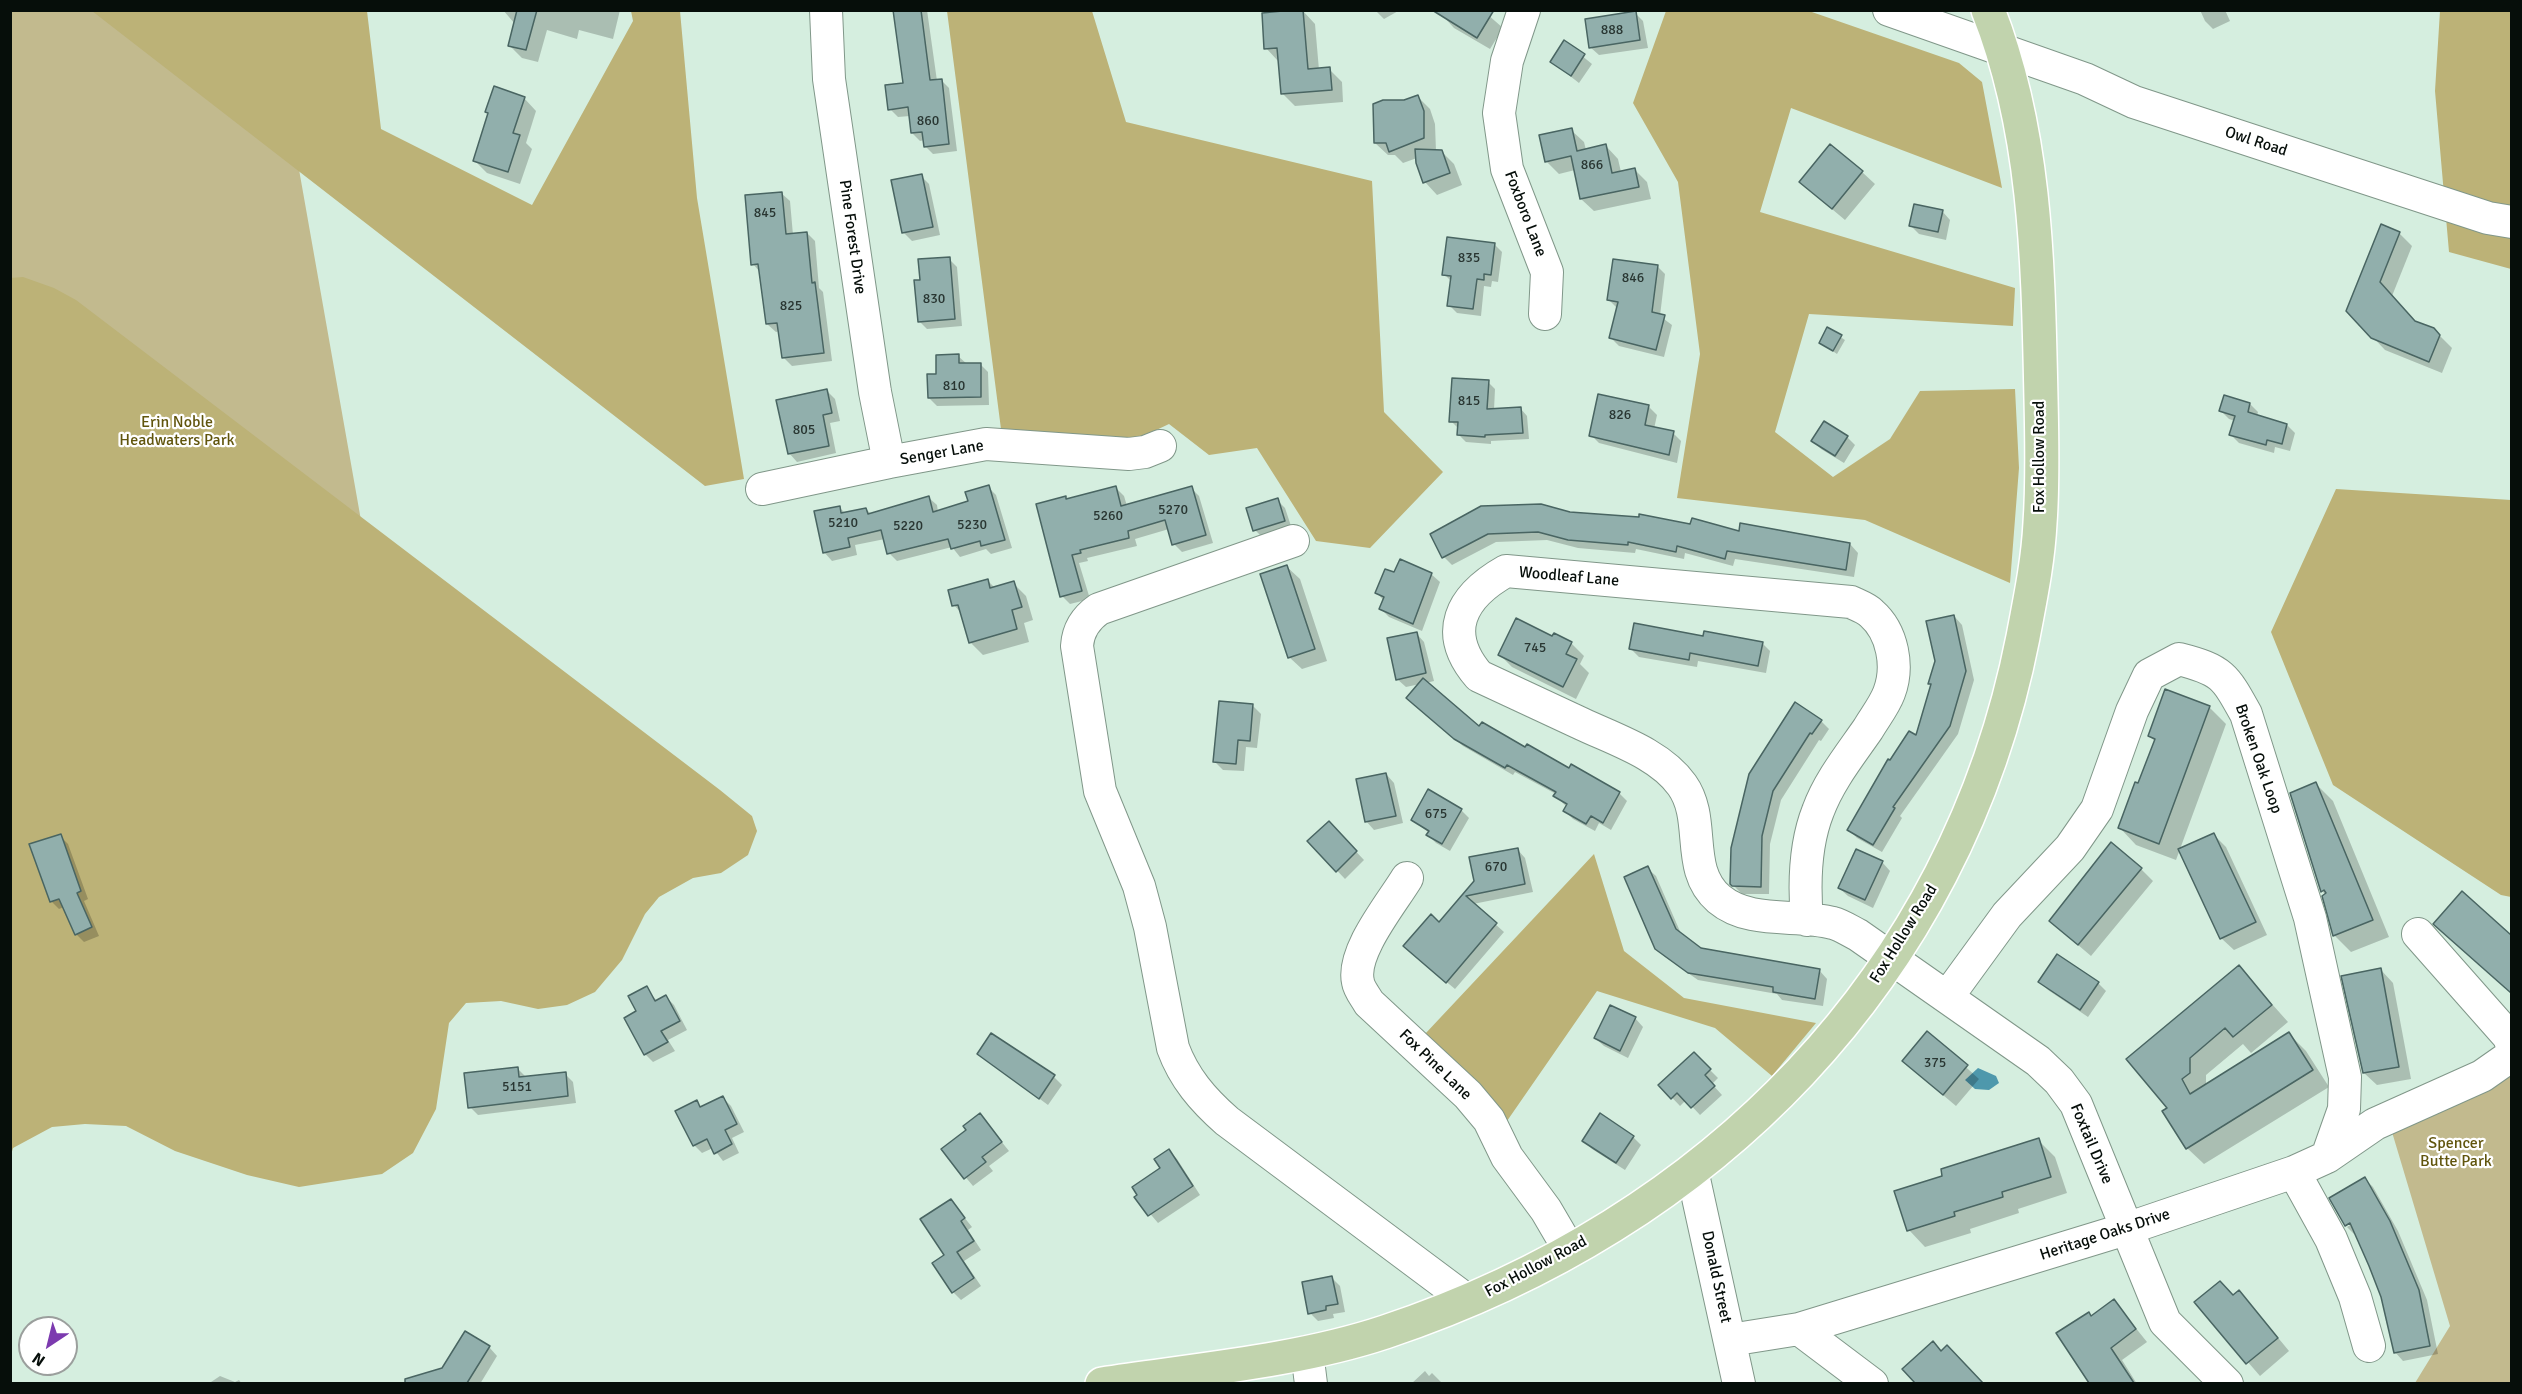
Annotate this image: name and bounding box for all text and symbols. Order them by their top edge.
house number: 888 [1601,22,1623,38]
house number: 860 [917,113,939,129]
street label: Owl Road [2222,123,2290,161]
house number: 866 [1581,157,1603,173]
street label: Foxboro Lane [1500,168,1550,260]
street label: Pine Forest Drive [834,179,870,295]
house number: 845 [754,205,776,221]
house number: 835 [1458,250,1480,266]
house number: 846 [1622,270,1644,286]
house number: 830 [923,291,945,307]
house number: 825 [780,298,802,314]
house number: 810 [943,378,965,394]
house number: 815 [1458,393,1480,409]
street label: Fox Hollow Road [2030,401,2050,513]
house number: 826 [1609,407,1631,423]
park label: Erin Noble Headwaters Park [119,413,235,451]
house number: 805 [793,422,815,438]
street label: Senger Lane [899,436,985,470]
house number: 5270 [1158,502,1188,518]
house number: 5260 [1093,508,1123,524]
house number: 5210 [828,515,858,531]
house number: 5230 [957,517,987,533]
house number: 5220 [893,518,923,534]
street label: Woodleaf Lane [1518,563,1620,591]
house number: 745 [1524,640,1546,656]
street label: Broken Oak Loop [2230,702,2286,816]
house number: 675 [1425,806,1447,822]
house number: 670 [1485,859,1507,875]
street label: Fox Hollow Road [1866,881,1942,987]
street label: Fox Pine Lane [1395,1026,1475,1104]
house number: 375 [1924,1055,1946,1071]
house number: 5151 [502,1079,532,1095]
street label: Foxtail Drive [2065,1101,2117,1187]
park label: Spencer Butte Park [2420,1134,2492,1172]
street label: Heritage Oaks Drive [2038,1205,2172,1265]
street label: Donald Street [1697,1229,1735,1325]
street label: Fox Hollow Road [1482,1232,1590,1302]
north arrow [18,1316,78,1376]
text: N [29,1348,49,1370]

